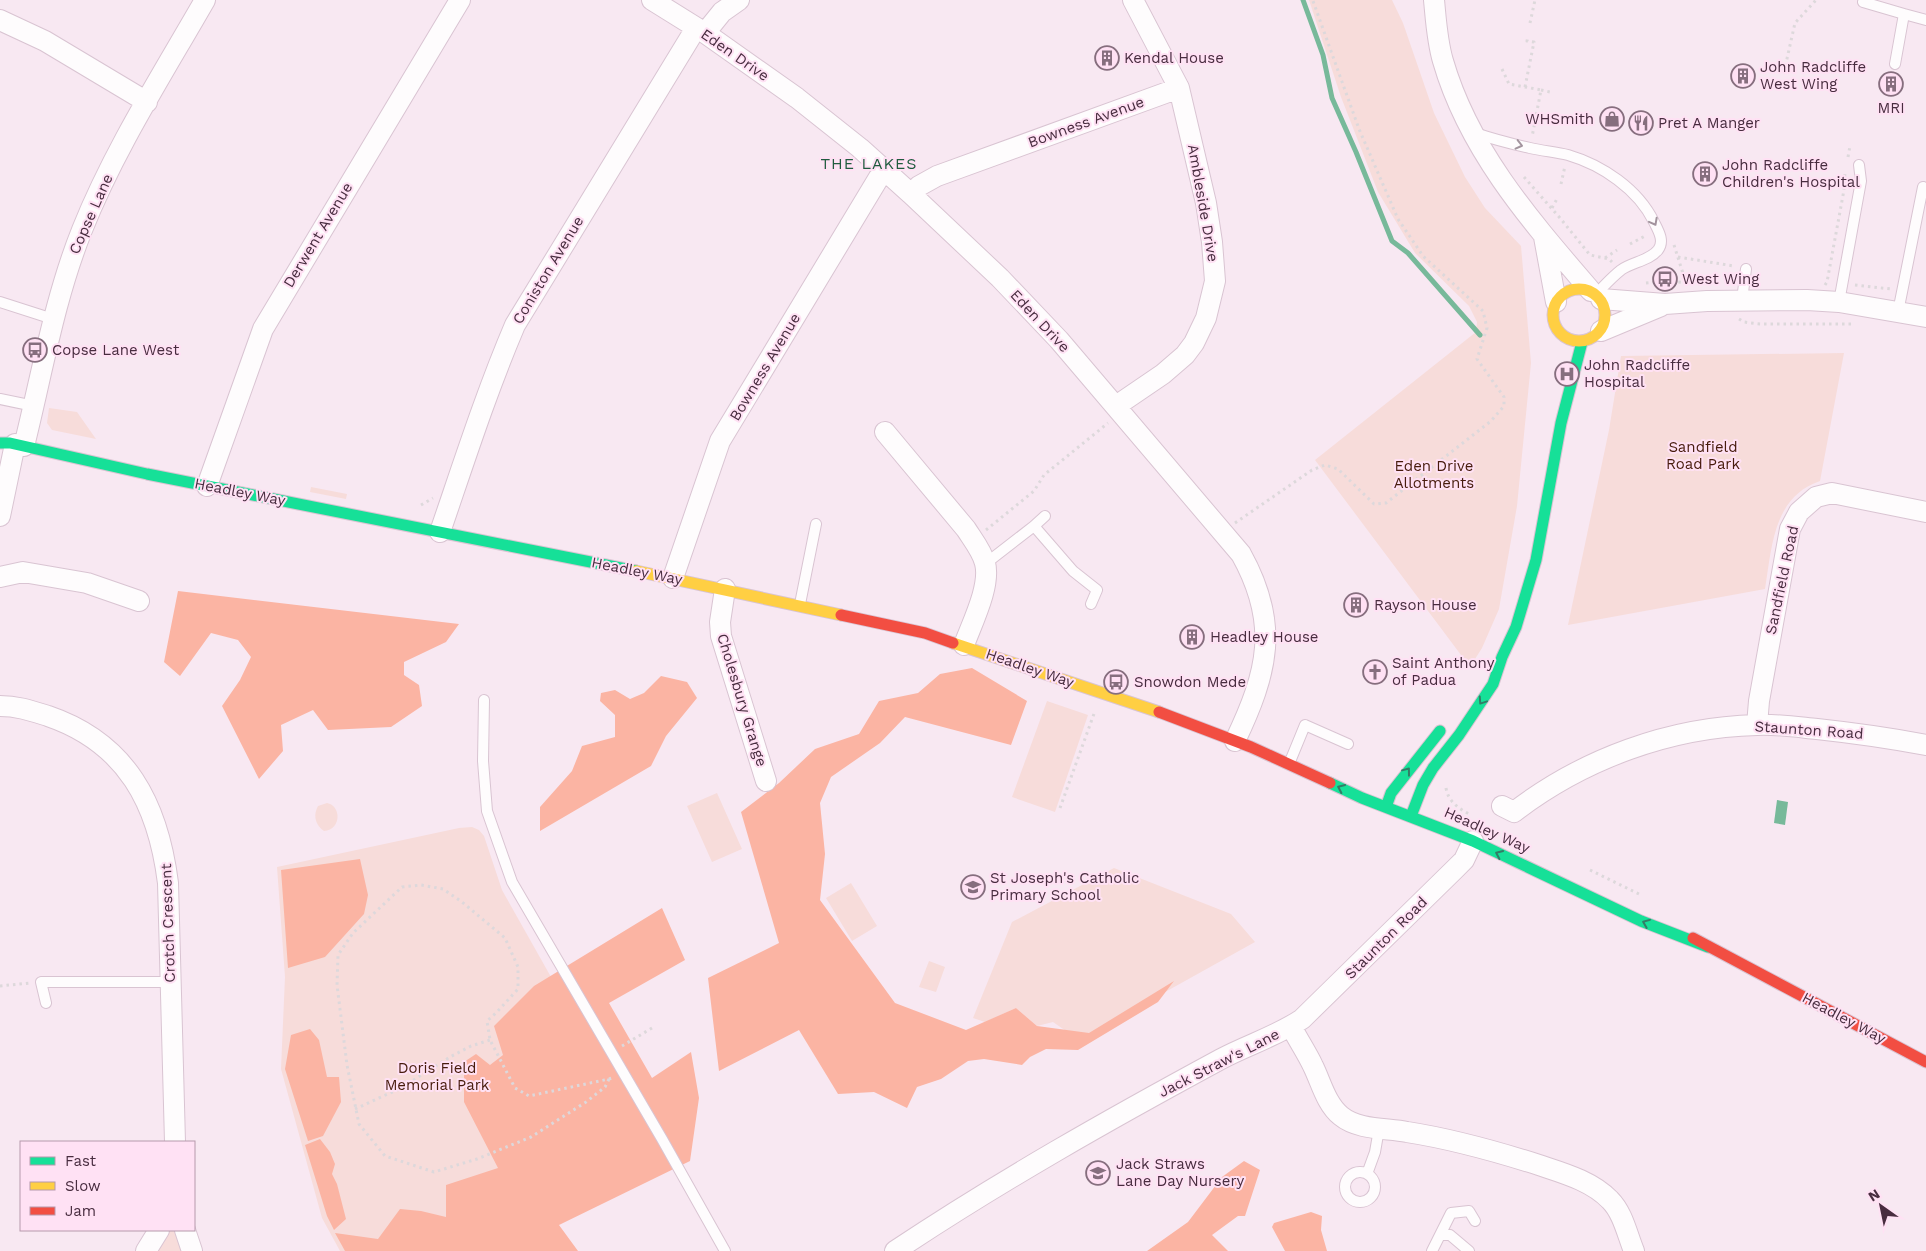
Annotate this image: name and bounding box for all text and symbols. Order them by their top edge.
street label: Eden Drive [697,25,773,85]
building icon: Kendal House [1094,45,1120,71]
place label: Kendal House [1124,49,1224,67]
place label: John Radcliffe West Wing [1760,58,1866,93]
building icon: John Radcliffe West Wing [1730,63,1756,89]
building icon: MRI [1878,71,1904,97]
street label: Bowness Avenue [1025,93,1147,151]
place label: MRI [1877,99,1905,117]
shop icon: WHSmith [1599,106,1625,132]
place label: WHSmith [1525,110,1594,128]
restaurant icon: Pret A Manger [1628,110,1654,136]
place label: Pret A Manger [1658,114,1760,132]
one-way arrow [1514,139,1523,150]
street label: Ambleside Drive [1184,143,1222,263]
district label: THE LAKES [820,154,918,173]
place label: John Radcliffe Children's Hospital [1722,156,1860,191]
building icon: John Radcliffe Children's Hospital [1692,161,1718,187]
street label: Copse Lane [65,171,117,257]
street label: Derwent Avenue [279,179,357,291]
street label: Coniston Avenue [509,213,587,327]
one-way arrow [1648,217,1658,226]
bus stop icon: West Wing [1652,266,1678,292]
place label: West Wing [1682,270,1759,288]
street label: Eden Drive [1006,286,1074,356]
street label: Bowness Avenue [726,310,804,424]
bus stop icon: Copse Lane West [22,337,48,363]
place label: Copse Lane West [52,341,180,359]
place label: John Radcliffe Hospital [1584,356,1690,391]
hospital icon: John Radcliffe Hospital [1554,361,1580,387]
park label: Sandfield Road Park [1666,438,1740,473]
park label: Eden Drive Allotments [1394,457,1474,492]
street label: Headley Way [193,474,287,510]
street label: Sandfield Road [1762,524,1802,636]
street label: Headley Way [590,553,684,589]
building icon: Rayson House [1343,592,1369,618]
place label: Rayson House [1374,596,1477,614]
building icon: Headley House [1179,624,1205,650]
place label: Headley House [1210,628,1319,646]
street label: Cholesbury Grange [713,631,771,769]
street label: Headley Way [984,645,1077,692]
place label: Saint Anthony of Padua [1392,654,1495,689]
church icon: Saint Anthony of Padua [1362,659,1388,685]
bus stop icon: Snowdon Mede [1103,669,1129,695]
place label: Snowdon Mede [1134,673,1246,691]
one-way arrow [1478,696,1488,705]
street label: Staunton Road [1754,717,1864,743]
one-way arrow [1401,767,1410,777]
one-way arrow [1337,784,1346,794]
street label: Headley Way [1441,803,1533,857]
one-way arrow [1495,850,1504,860]
street label: Crotch Crescent [157,862,179,983]
place label: St Joseph's Catholic Primary School [990,869,1139,904]
school or university icon: St Joseph's Catholic Primary School [960,874,986,900]
street label: Staunton Road [1341,893,1431,983]
one-way arrow [1642,919,1651,930]
street label: Headley Way [1799,988,1889,1048]
street label: Jack Straw's Lane [1156,1025,1282,1101]
park label: Doris Field Memorial Park [385,1059,490,1094]
legend [20,1141,195,1231]
text: Fast [65,1152,97,1170]
place label: Jack Straws Lane Day Nursery [1116,1155,1244,1190]
school or university icon: Jack Straws Lane Day Nursery [1085,1160,1111,1186]
text: Slow [65,1177,101,1195]
north arrow [1856,1181,1906,1231]
text: N [1865,1186,1883,1205]
text: Jam [65,1202,96,1220]

